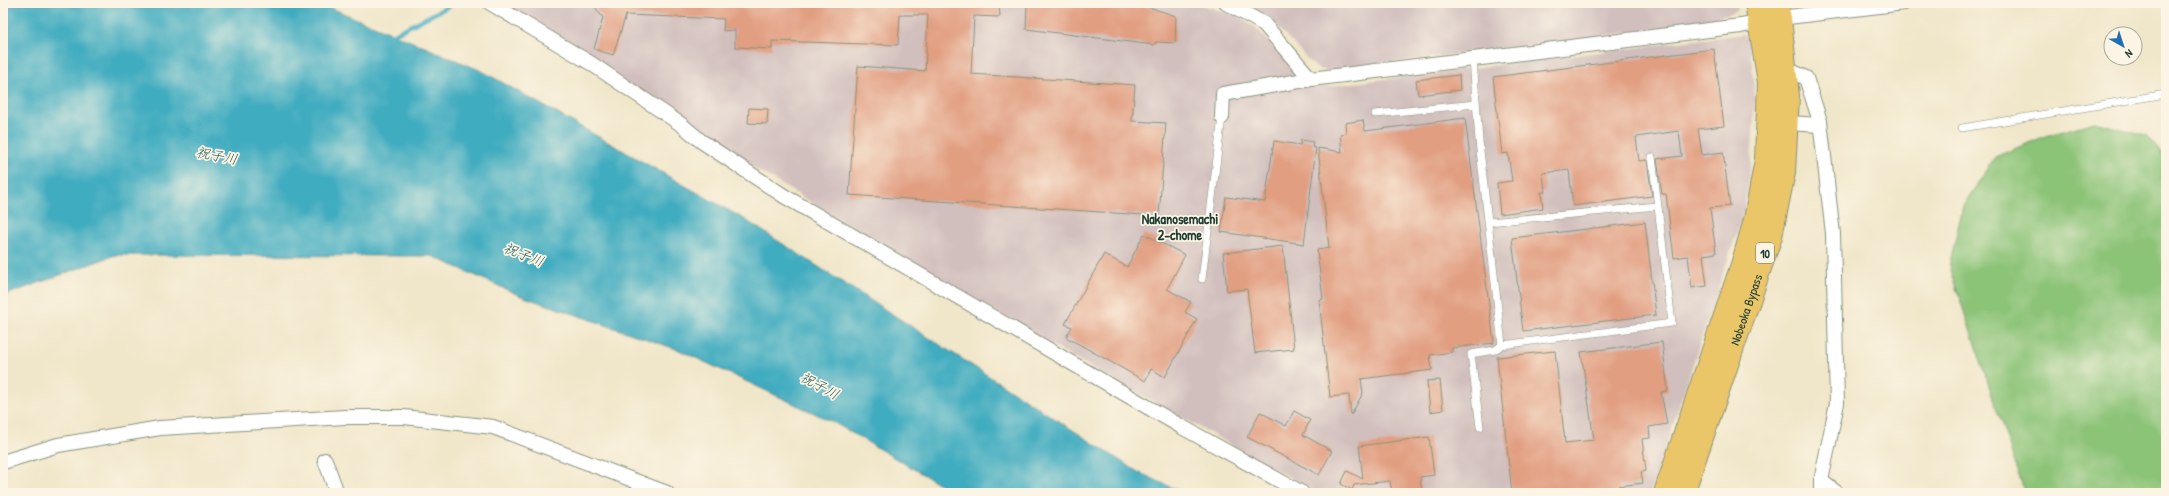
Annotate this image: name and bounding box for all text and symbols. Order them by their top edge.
north arrow [2103,26,2143,66]
text: N [2123,46,2136,61]
water label: 祝子川 [195,142,239,168]
district label: Nakanosemachi 2-chome [1142,209,1218,244]
water label: 祝子川 [501,238,547,270]
road number: 10 [1756,243,1774,263]
street label: Nobeoka Bypass [1725,271,1766,348]
water label: 祝子川 [797,367,843,403]

